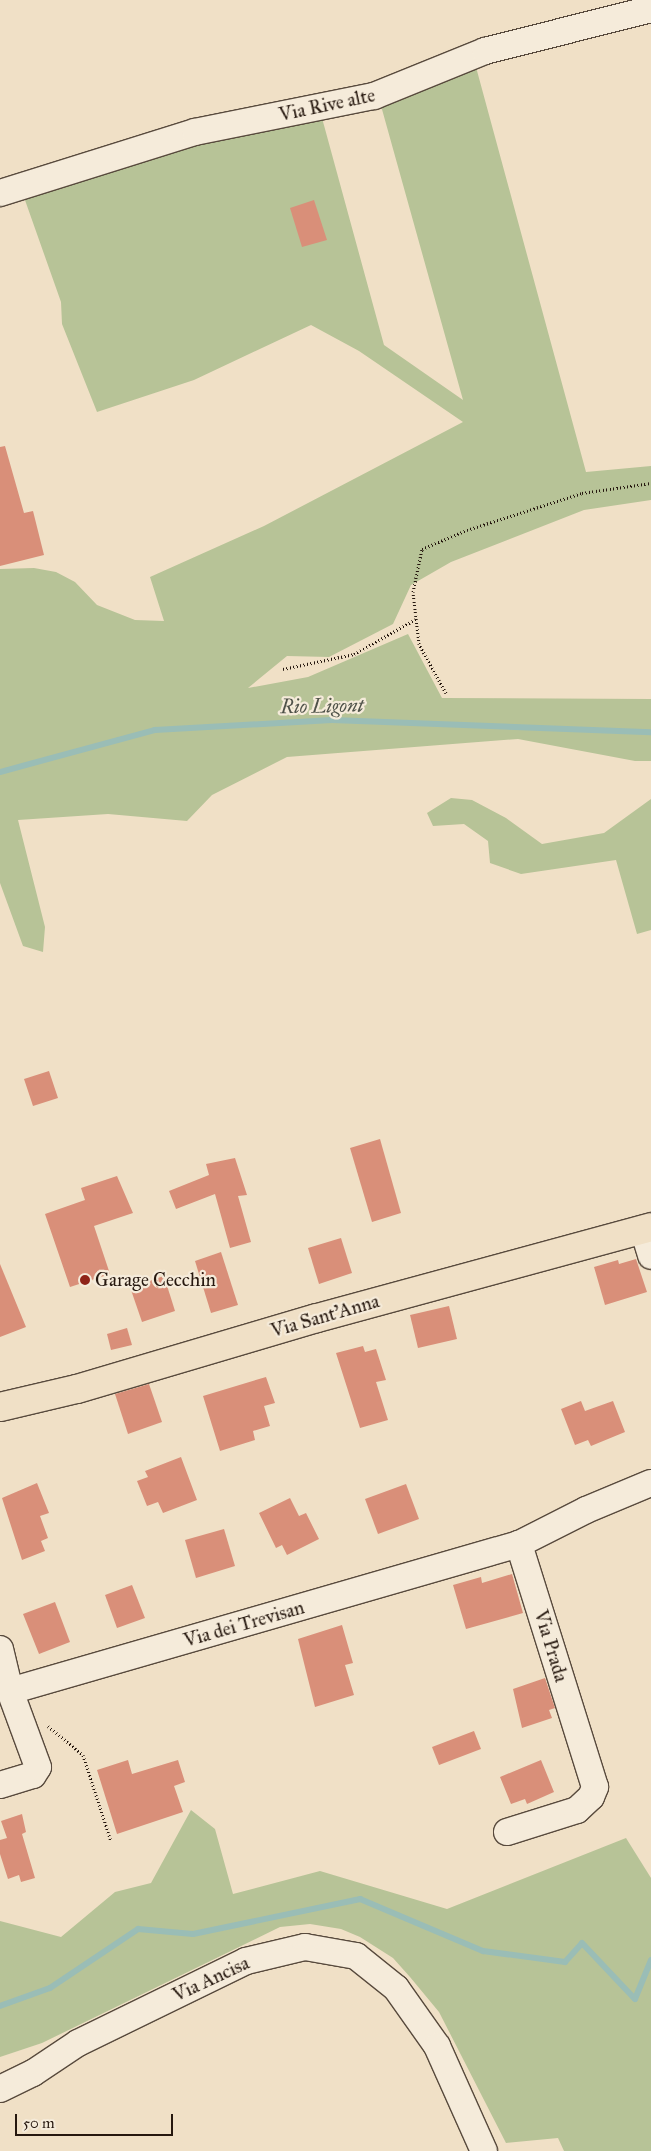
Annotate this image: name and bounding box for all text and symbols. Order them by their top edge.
street label: Via Rive alte [277,84,377,126]
water label: Rio Ligont [280,693,364,719]
place label: Garage Cecchin [95,1269,216,1291]
marker: Garage Cecchin [79,1274,91,1286]
street label: Via Sant'Anna [268,1290,382,1342]
street label: Via dei Trevisan [181,1596,307,1652]
street label: Via Prada [529,1607,573,1685]
street label: Via Ancisa [169,1951,253,2007]
scale bar [18,2104,175,2136]
text: 50 m [23,2114,55,2132]

